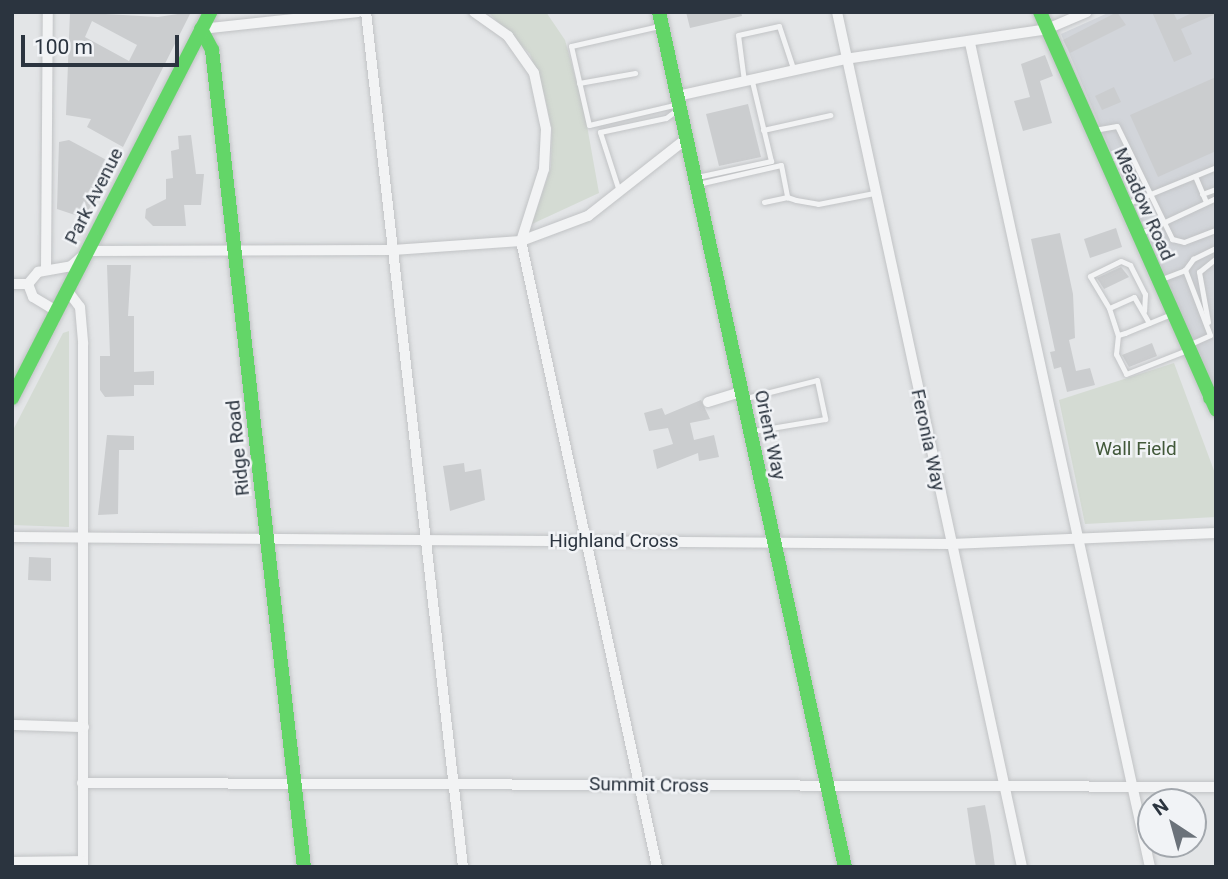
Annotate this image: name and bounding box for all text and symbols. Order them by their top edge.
scale bar [24,21,182,65]
text: 100 m [34,35,93,59]
street label: Park Avenue [60,144,128,248]
street label: Meadow Road [1109,144,1179,264]
street label: Feronia Way [906,387,950,493]
street label: Orient Way [749,388,791,482]
street label: Ridge Road [222,399,254,497]
park label: Wall Field [1095,438,1177,460]
street label: Highland Cross [549,530,679,552]
street label: Summit Cross [589,773,709,797]
north arrow [1137,788,1207,858]
text: N [1148,794,1173,820]

